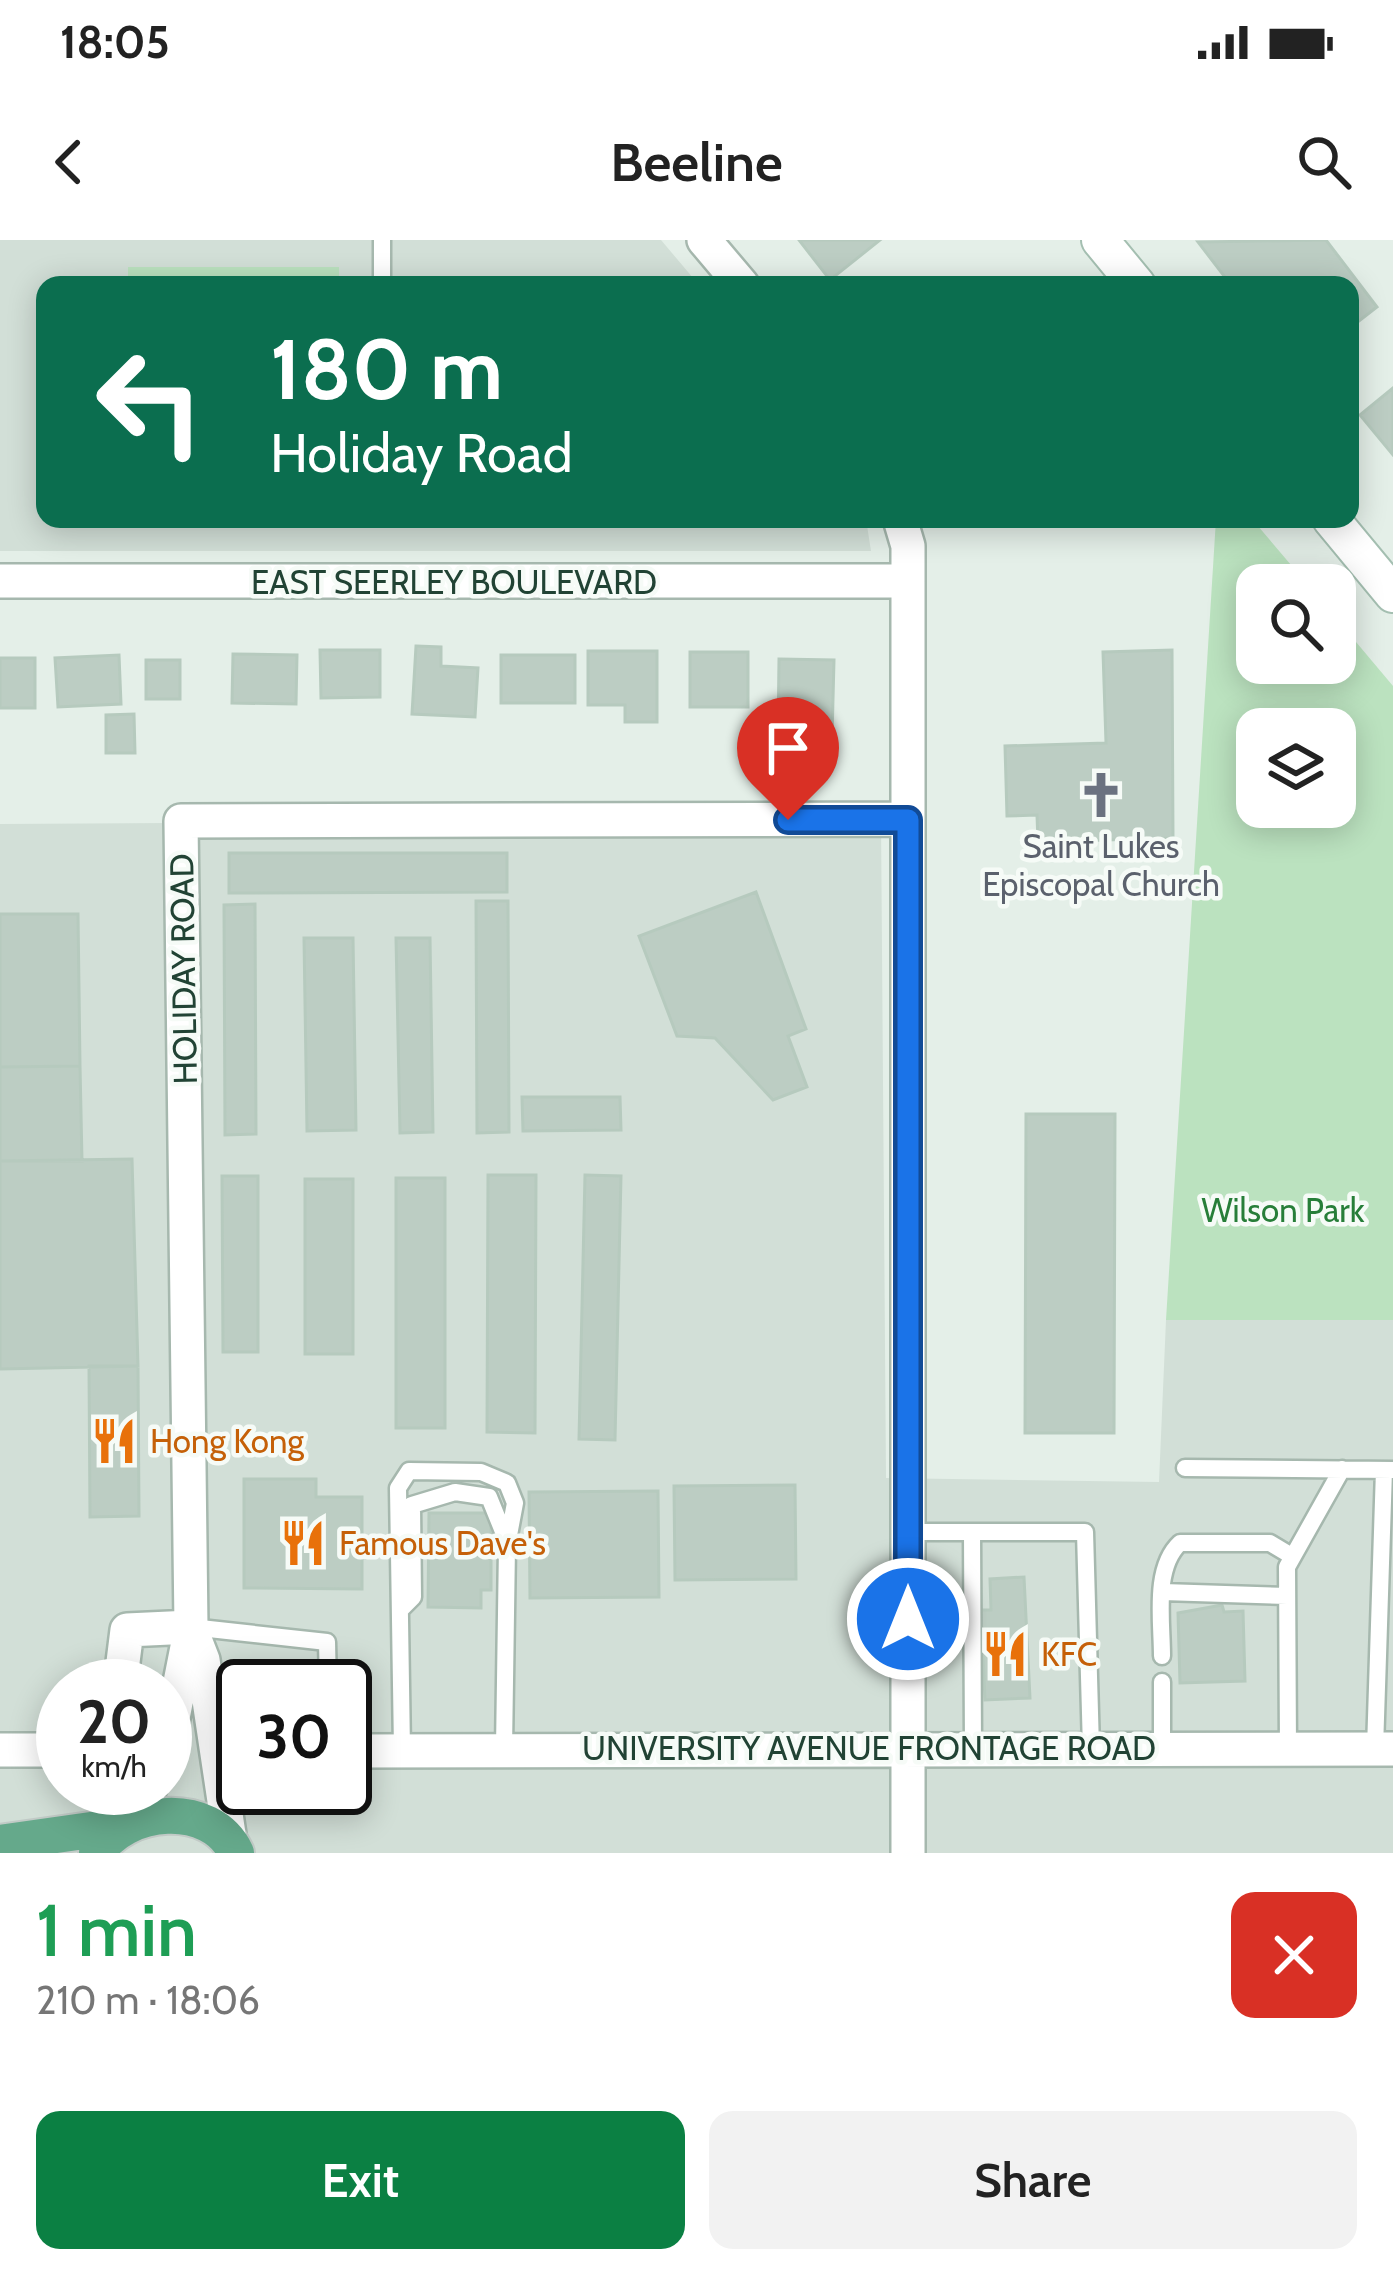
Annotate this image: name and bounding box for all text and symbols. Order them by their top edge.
text: 18:05 [60,15,170,69]
icon: back [36,129,102,195]
text: Beeline [610,129,783,195]
icon: search [1291,129,1357,195]
text: 180 m [270,318,503,420]
icon: left [72,324,228,480]
text: Holiday Road [270,420,573,486]
street label: EAST SEERLEY BOULEVARD [251,562,657,602]
map controls [1236,564,1356,828]
button: search [1236,564,1356,684]
pin [737,697,839,820]
button: layers [1236,708,1356,828]
icon: arrive [755,715,821,781]
church icon: Saint Lukes Episcopal Church [1076,770,1126,820]
place label: Saint Lukes Episcopal Church [982,826,1220,904]
street label: HOLIDAY ROAD [161,853,205,1085]
park label: Wilson Park [1202,1190,1365,1230]
restaurant icon: Hong Kong [89,1416,139,1466]
place label: Hong Kong [150,1421,304,1461]
restaurant icon: Famous Dave's [278,1518,328,1568]
place label: Famous Dave's [339,1523,546,1563]
position arrow [845,1556,971,1682]
restaurant icon: KFC [980,1629,1030,1679]
place label: KFC [1041,1634,1097,1674]
speed limit sign: 30 [216,1659,372,1815]
text: 20 [77,1685,151,1758]
street label: UNIVERSITY AVENUE FRONTAGE ROAD [582,1728,1156,1768]
text: km/h [81,1748,147,1785]
text: 1 min [36,1887,197,1974]
button: close [1231,1892,1357,2018]
text: 210 m · 18:06 [36,1976,260,2024]
button: Exit [36,2111,685,2249]
button: Share [709,2111,1357,2249]

